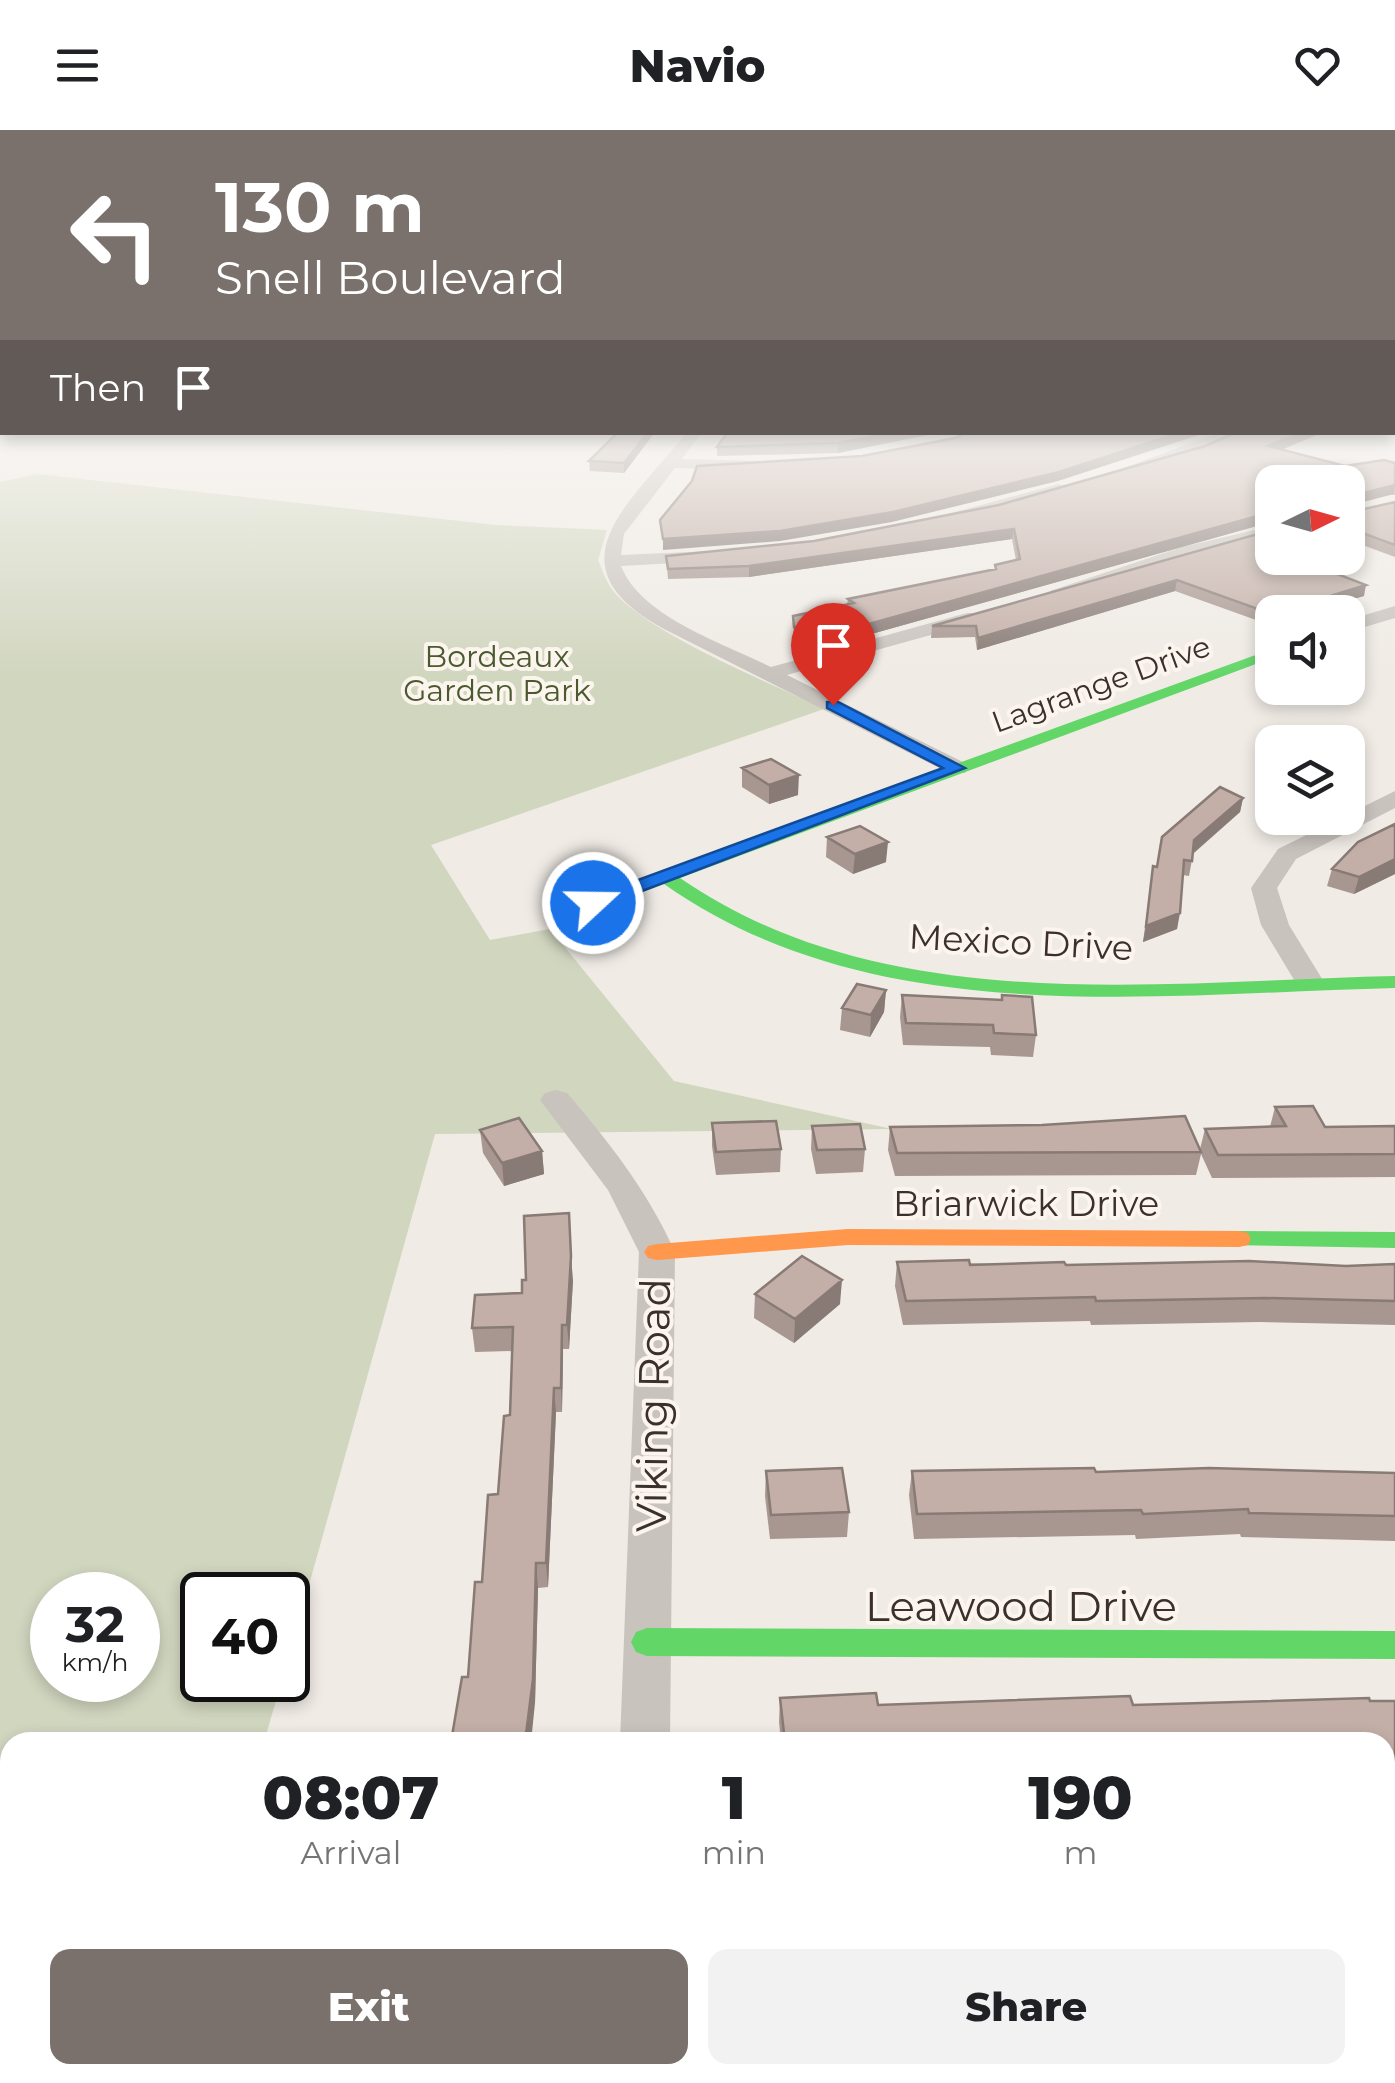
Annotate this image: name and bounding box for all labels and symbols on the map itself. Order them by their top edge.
north arrow [1255,465,1365,575]
pin [791,603,876,706]
street label: Lagrange Drive [987,627,1215,741]
park label: Bordeaux Garden Park [403,638,591,709]
position arrow [541,851,645,955]
street label: Mexico Drive [908,915,1134,969]
street label: Briarwick Drive [893,1182,1159,1225]
street label: Viking Road [625,1277,681,1533]
speed limit sign: 40 [180,1572,310,1702]
street label: Leawood Drive [865,1580,1177,1632]

